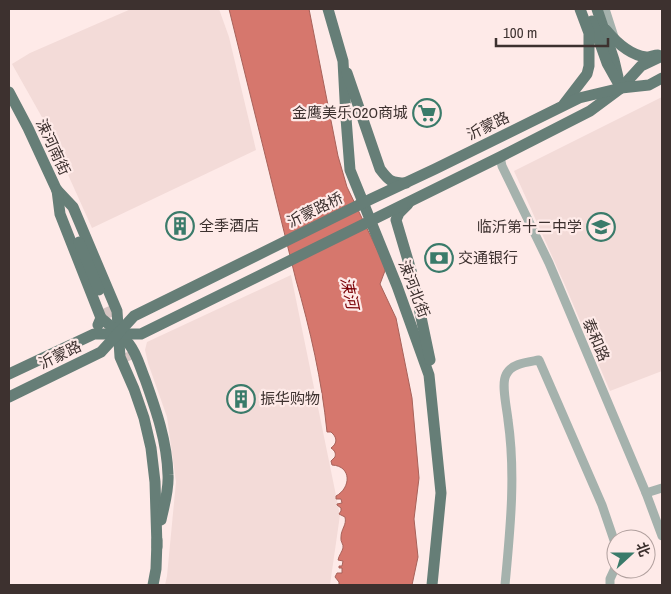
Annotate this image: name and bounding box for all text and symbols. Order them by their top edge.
scale bar [496,15,608,47]
text: 100 m [503,22,537,43]
supermarket icon: 金鹰美乐O2O商城 [412,98,442,128]
place label: 金鹰美乐O2O商城 [292,102,408,123]
street label: 沂蒙路 [463,106,513,145]
street label: 涑河南街 [31,115,76,178]
street label: 沂蒙路桥 [283,187,346,232]
building icon: 全季酒店 [165,211,195,241]
school or university icon: 临沂第十二中学 [586,212,616,242]
place label: 全季酒店 [199,215,259,236]
place label: 临沂第十二中学 [477,216,582,237]
bank icon: 交通银行 [424,243,454,273]
place label: 交通银行 [458,247,518,268]
street label: 涑河北街 [394,257,435,321]
water label: 涑河 [336,275,365,314]
street label: 泰和路 [578,315,615,365]
street label: 沂蒙路 [35,335,85,374]
building icon: 振华购物 [226,384,256,414]
place label: 振华购物 [260,388,320,409]
north arrow [606,529,656,579]
text: 北 [632,540,654,559]

